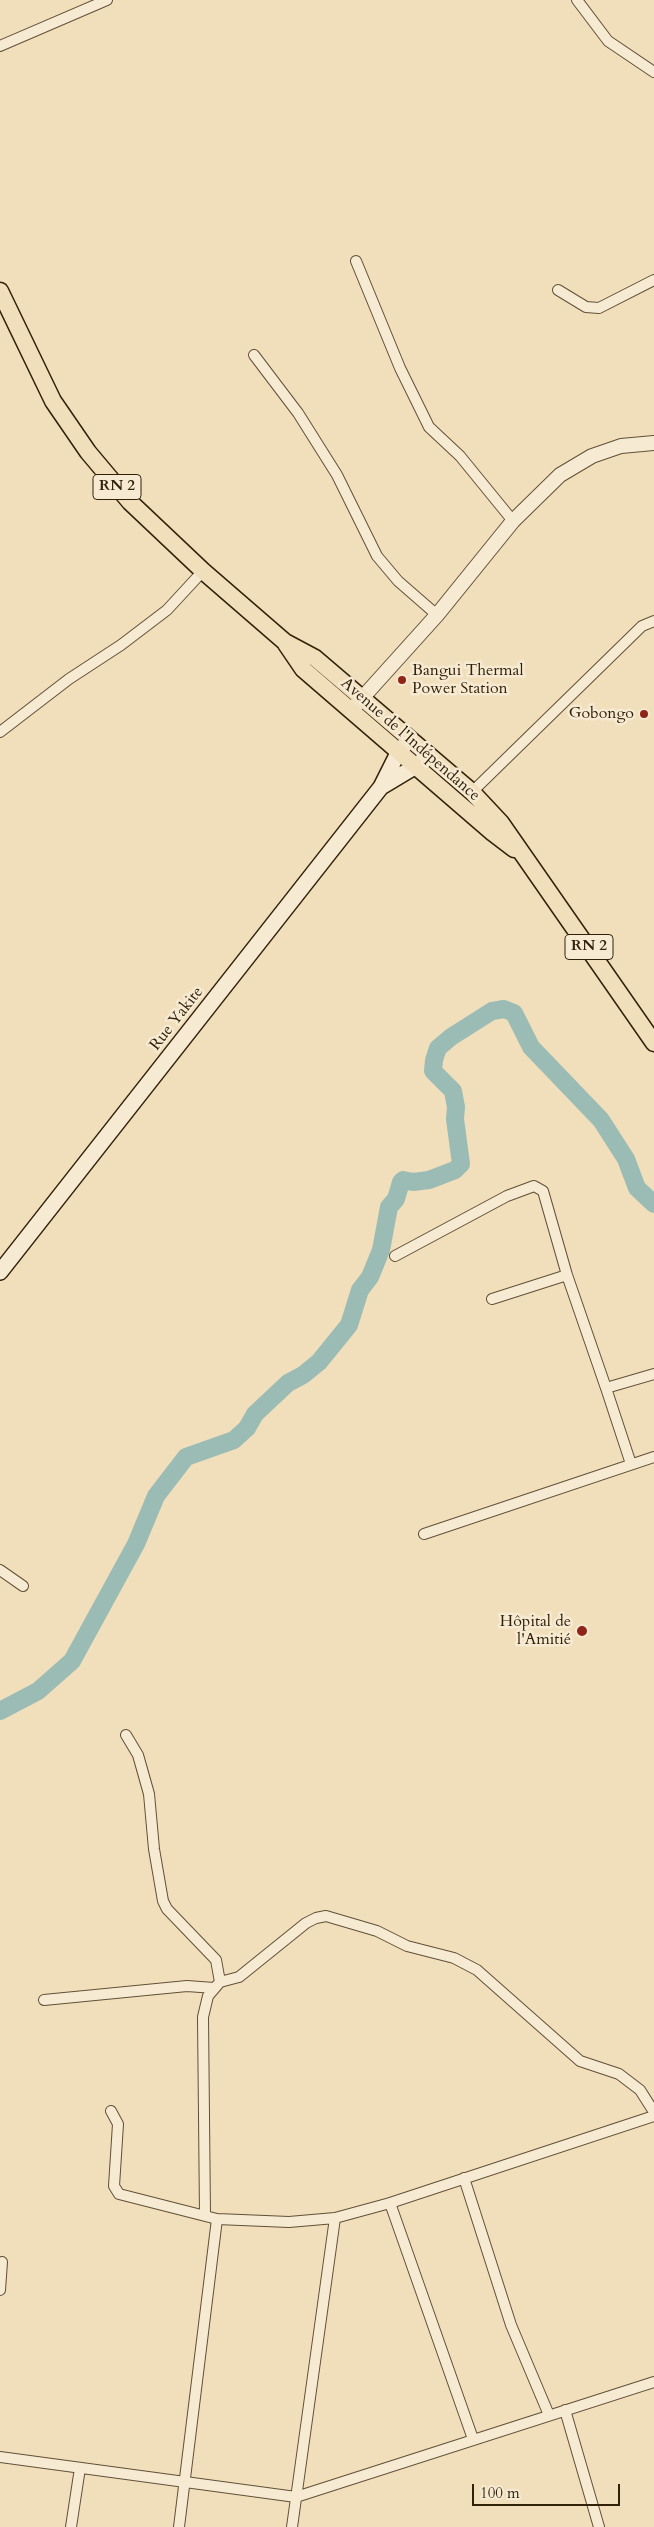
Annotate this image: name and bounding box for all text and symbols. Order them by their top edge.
road number: RN 2 [93,474,141,500]
place label: Bangui Thermal Power Station [412,661,524,699]
street label: Avenue de l'Indépendance [336,674,484,806]
marker: Bangui Thermal Power Station [396,674,408,686]
place label: Gobongo [569,704,634,724]
marker: Gobongo [638,708,650,720]
road number: RN 2 [565,934,613,960]
street label: Rue Yakite [146,983,208,1055]
place label: Hôpital de l'Amitié [500,1612,571,1650]
marker: Hôpital de l'Amitié [575,1624,589,1638]
scale bar [474,2474,622,2506]
text: 100 m [480,2483,520,2503]

